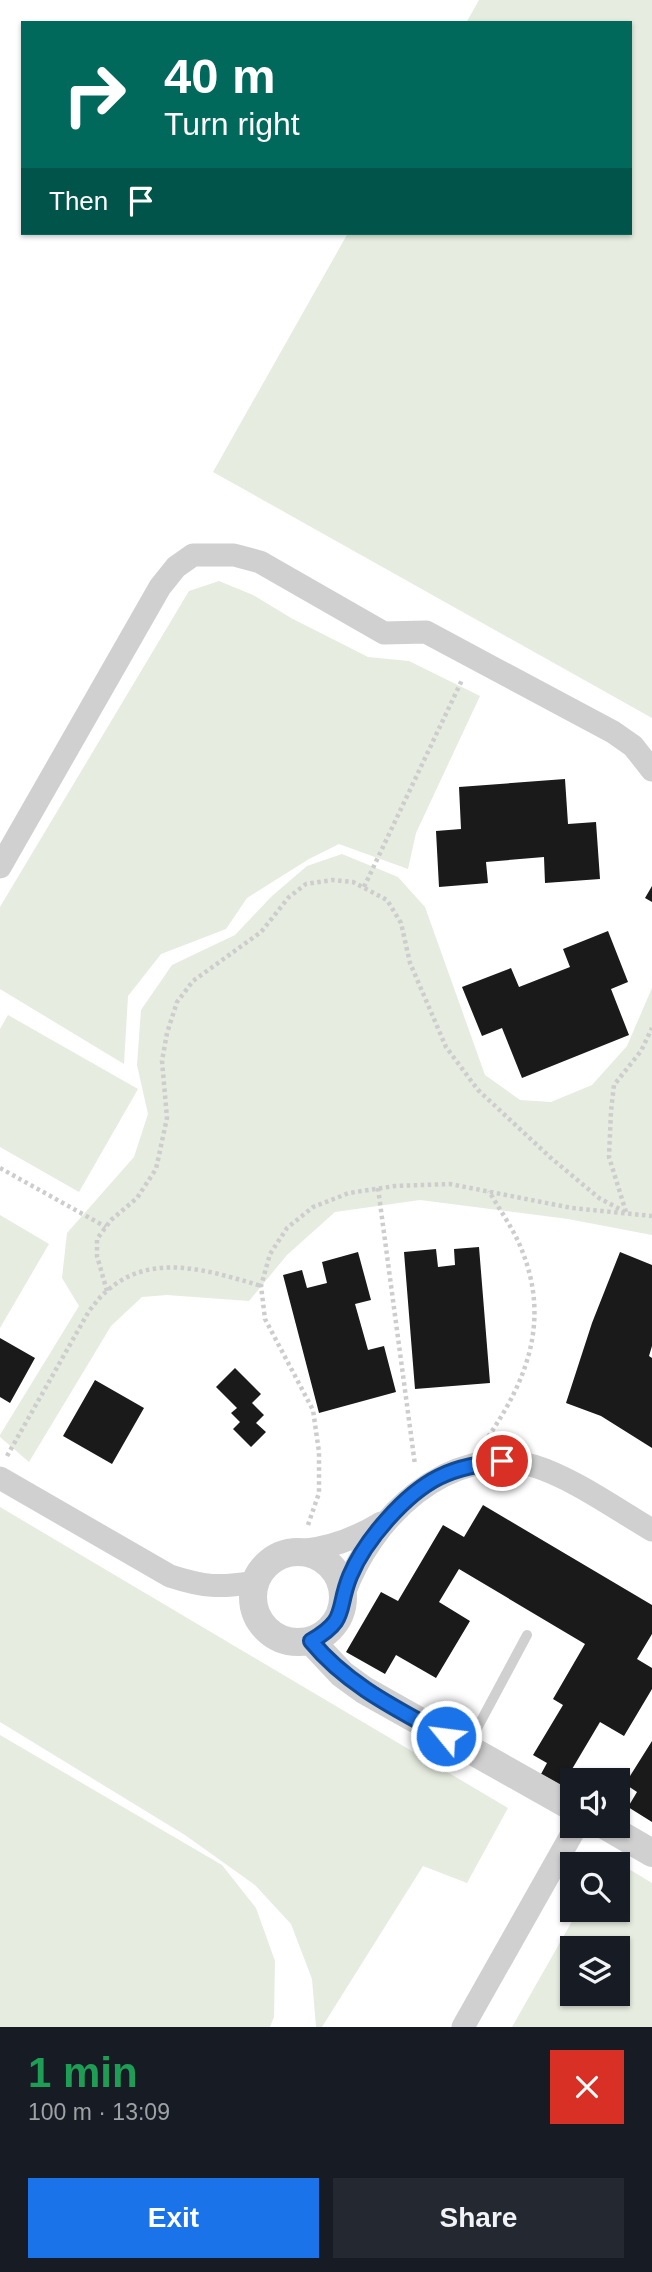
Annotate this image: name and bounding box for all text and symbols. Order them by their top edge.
icon: right [49,49,140,140]
text: 40 m [164,49,276,103]
text: Turn right [164,106,300,142]
icon: arrive [122,182,160,220]
text: Then [49,186,108,216]
pin [472,1431,532,1491]
icon: arrive [483,1442,521,1480]
position arrow [409,1699,483,1773]
map controls [560,1768,630,2006]
button: sound [560,1768,630,1838]
button: search [560,1852,630,1922]
button: layers [560,1936,630,2006]
text: 1 min [28,2049,138,2096]
button: close [550,2050,624,2124]
text: 100 m · 13:09 [28,2099,170,2125]
button: Exit [28,2178,319,2258]
button: Share [333,2178,624,2258]

